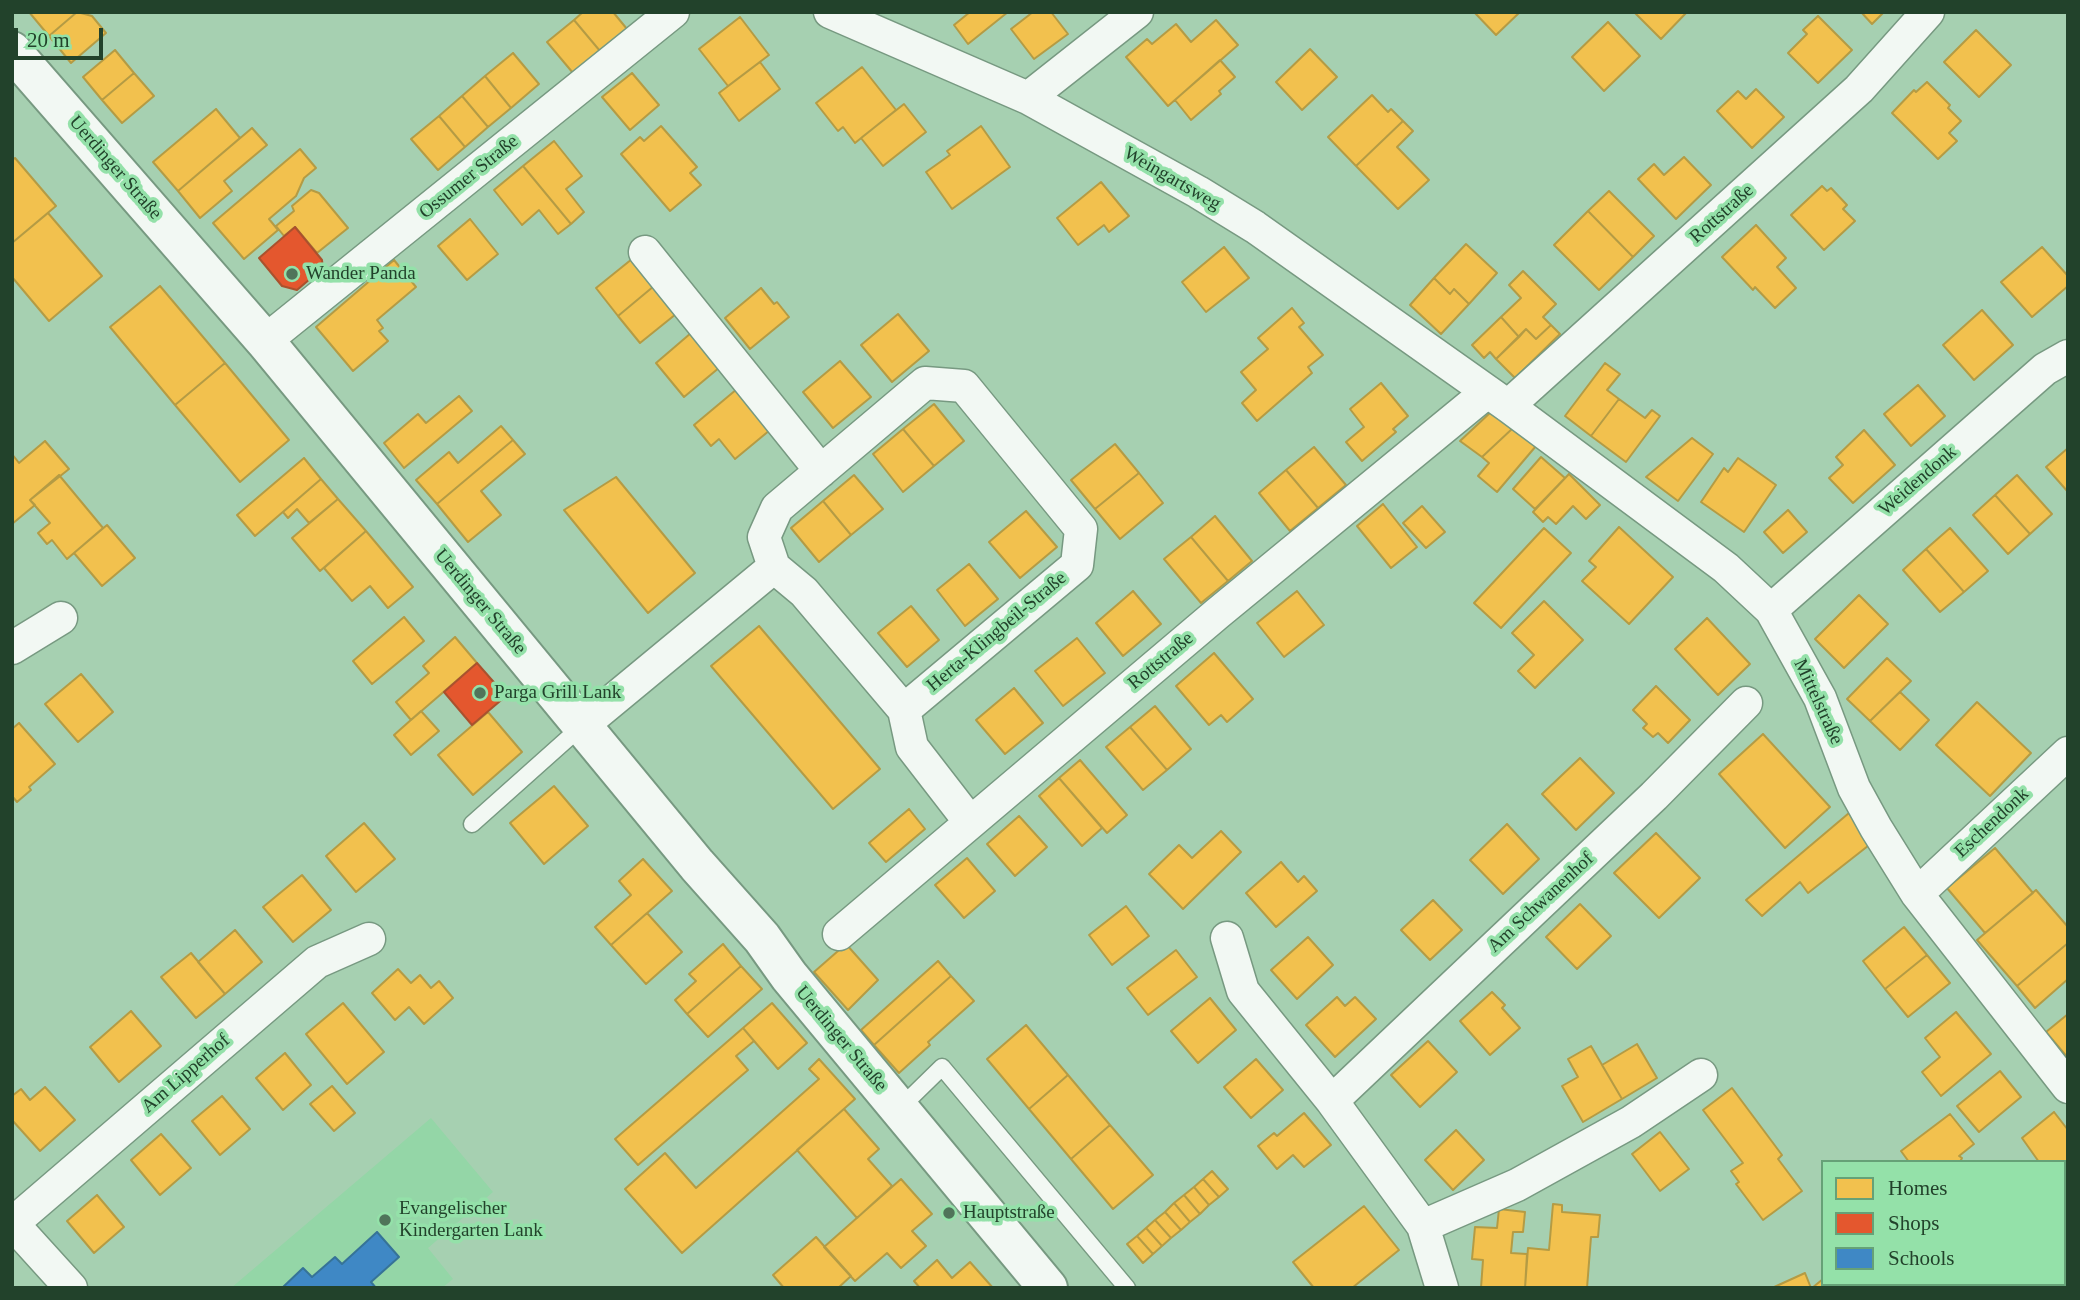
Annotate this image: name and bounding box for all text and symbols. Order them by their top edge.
scale bar [18,14,107,58]
text: 20 m [27,28,70,52]
street label: Uerdinger Straße [64,111,166,225]
street label: Ossumer Straße [415,130,523,224]
street label: Weingartsweg [1119,142,1225,216]
street label: Rottstraße [1685,179,1759,249]
place label: Wander Panda [306,263,416,285]
marker: Wander Panda [284,266,300,282]
street label: Weidendonk [1874,441,1962,521]
street label: Uerdinger Straße [429,545,531,659]
street label: Herta-Klingbeil-Straße [923,567,1071,697]
street label: Rottstraße [1124,627,1198,695]
street label: Mittelstraße [1788,656,1848,748]
place label: Parga Grill Lank [494,682,621,704]
marker: Parga Grill Lank [472,685,488,701]
street label: Eschendonk [1950,783,2034,863]
street label: Am Schwanenhof [1483,848,1599,958]
street label: Uerdinger Straße [790,982,892,1096]
street label: Am Lipperhof [137,1030,235,1118]
legend [1821,1160,2066,1286]
text: Homes [1888,1176,1948,1200]
place label: Evangelischer Kindergarten Lank [399,1198,543,1242]
place label: Hauptstraße [963,1202,1055,1224]
marker: Hauptstraße [941,1205,957,1221]
text: Shops [1888,1211,1939,1235]
marker: Evangelischer Kindergarten Lank [377,1212,393,1228]
text: Schools [1888,1246,1955,1270]

